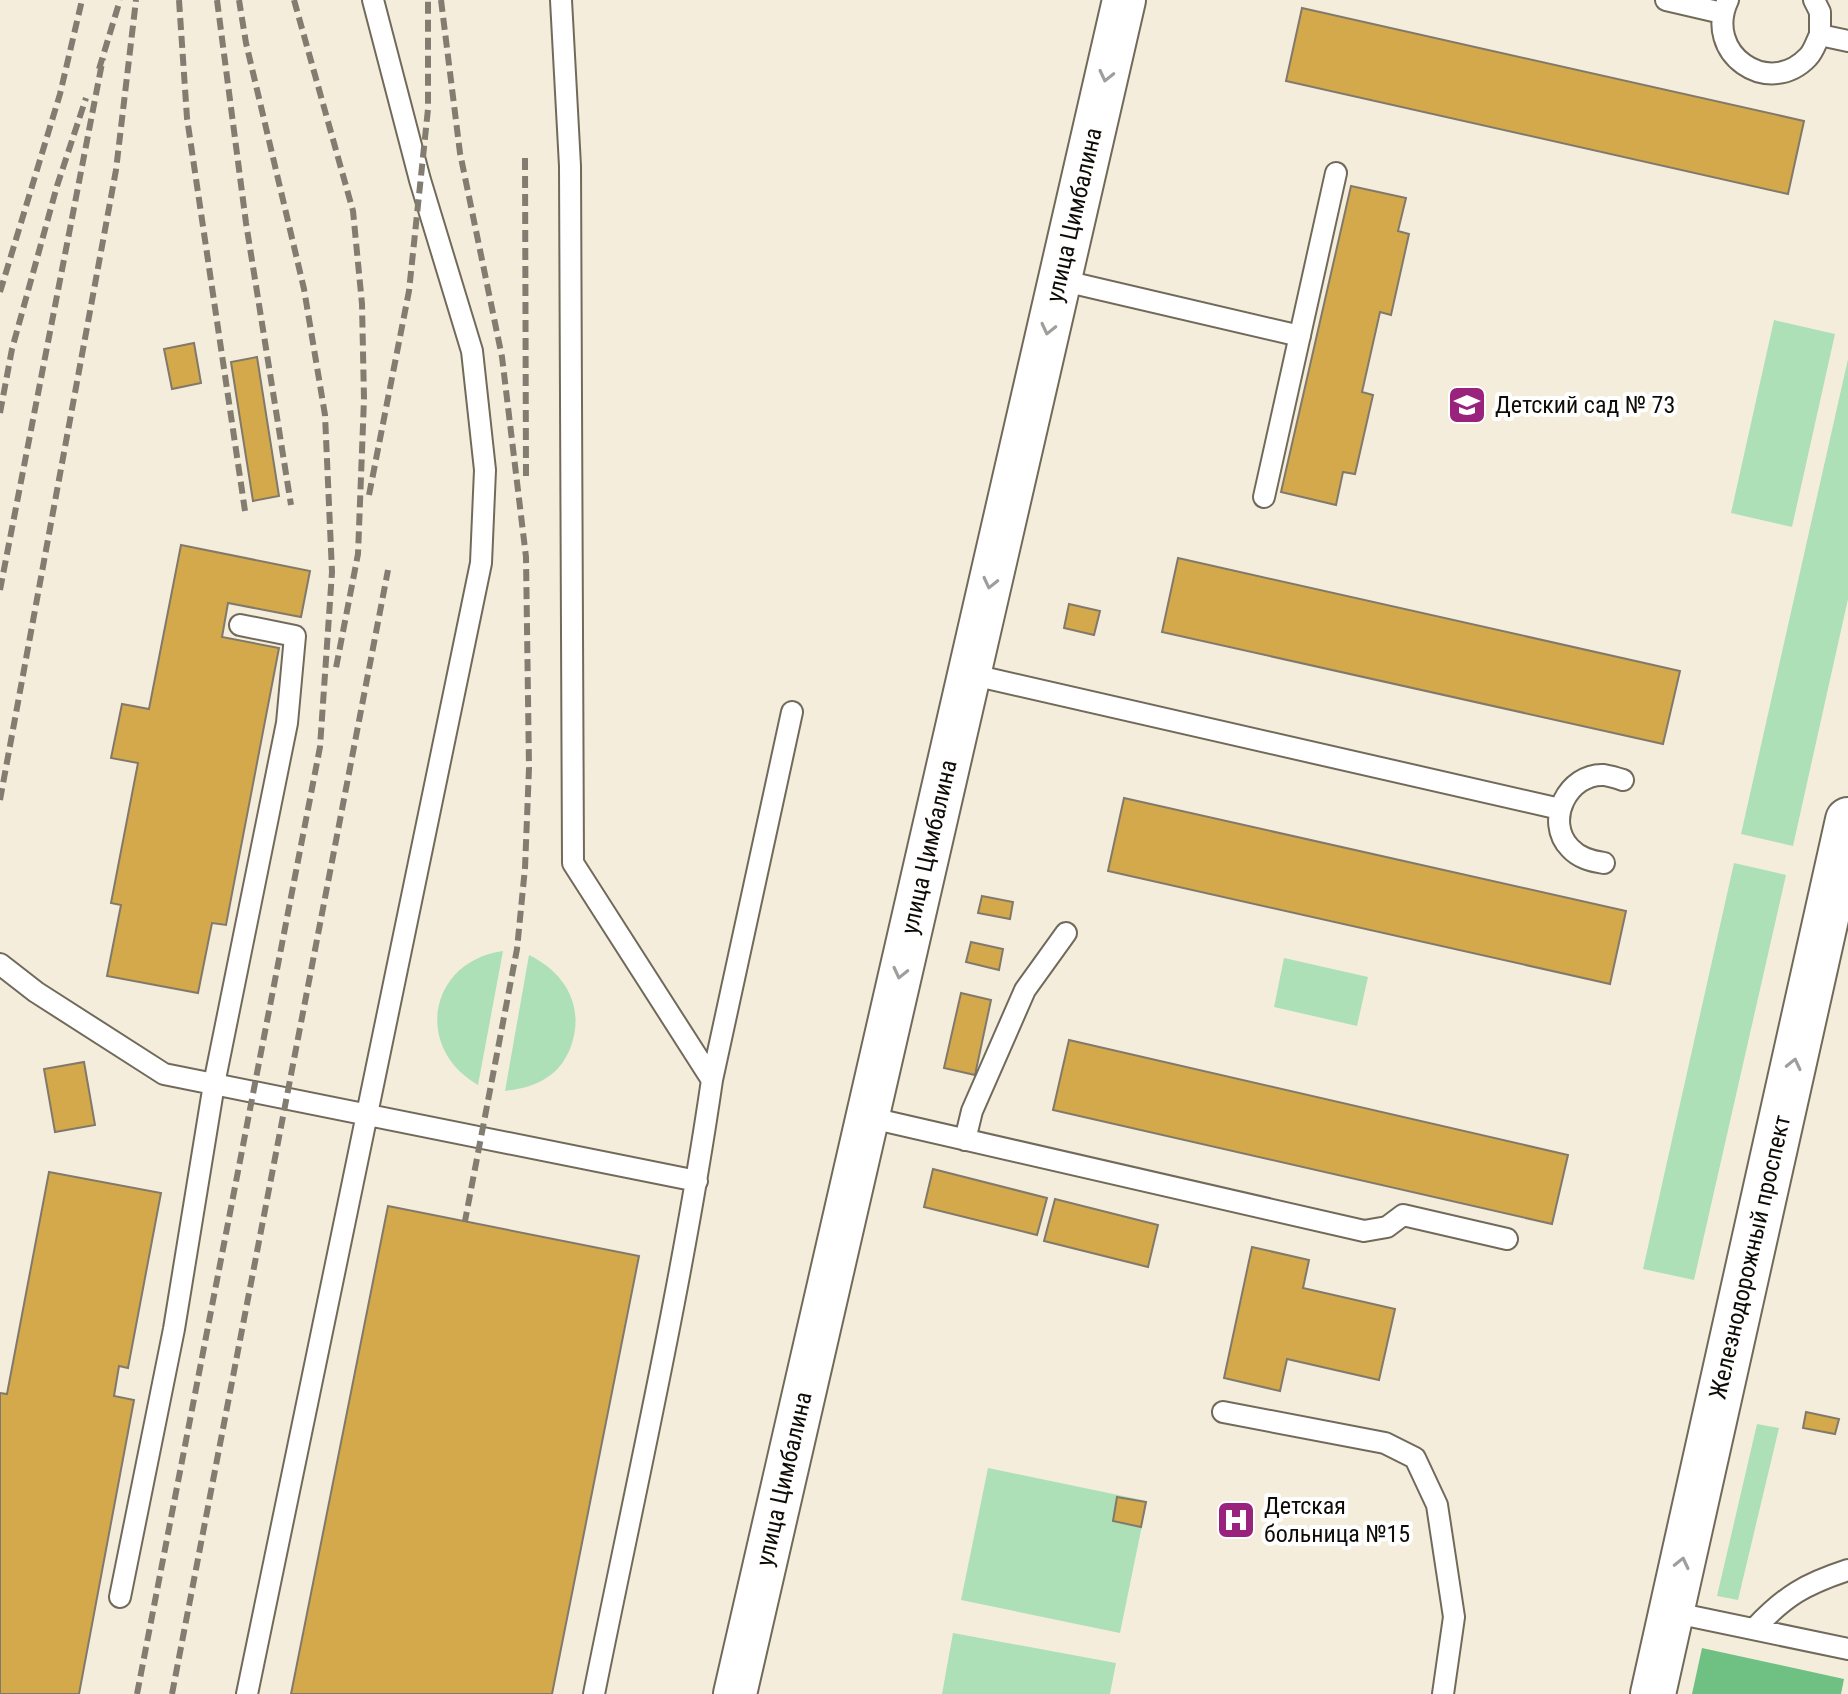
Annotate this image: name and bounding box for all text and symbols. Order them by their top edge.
one-way arrow [1098,69,1115,82]
street label: улица Цимбалина [1040,125,1108,305]
one-way arrow [1040,322,1057,336]
school or university icon: Детский сад № 73 [1446,384,1488,426]
place label: Детский сад № 73 [1495,391,1675,419]
one-way arrow [982,576,999,589]
street label: улица Цимбалина [895,757,963,937]
one-way arrow [892,965,909,979]
one-way arrow [1784,1057,1801,1071]
street label: Железнодорожный проспект [1704,1112,1796,1402]
street label: улица Цимбалина [750,1389,818,1569]
place label: Детская больница №15 [1264,1492,1410,1548]
hospital icon: Детская больница №15 [1215,1499,1257,1541]
one-way arrow [1673,1557,1690,1571]

